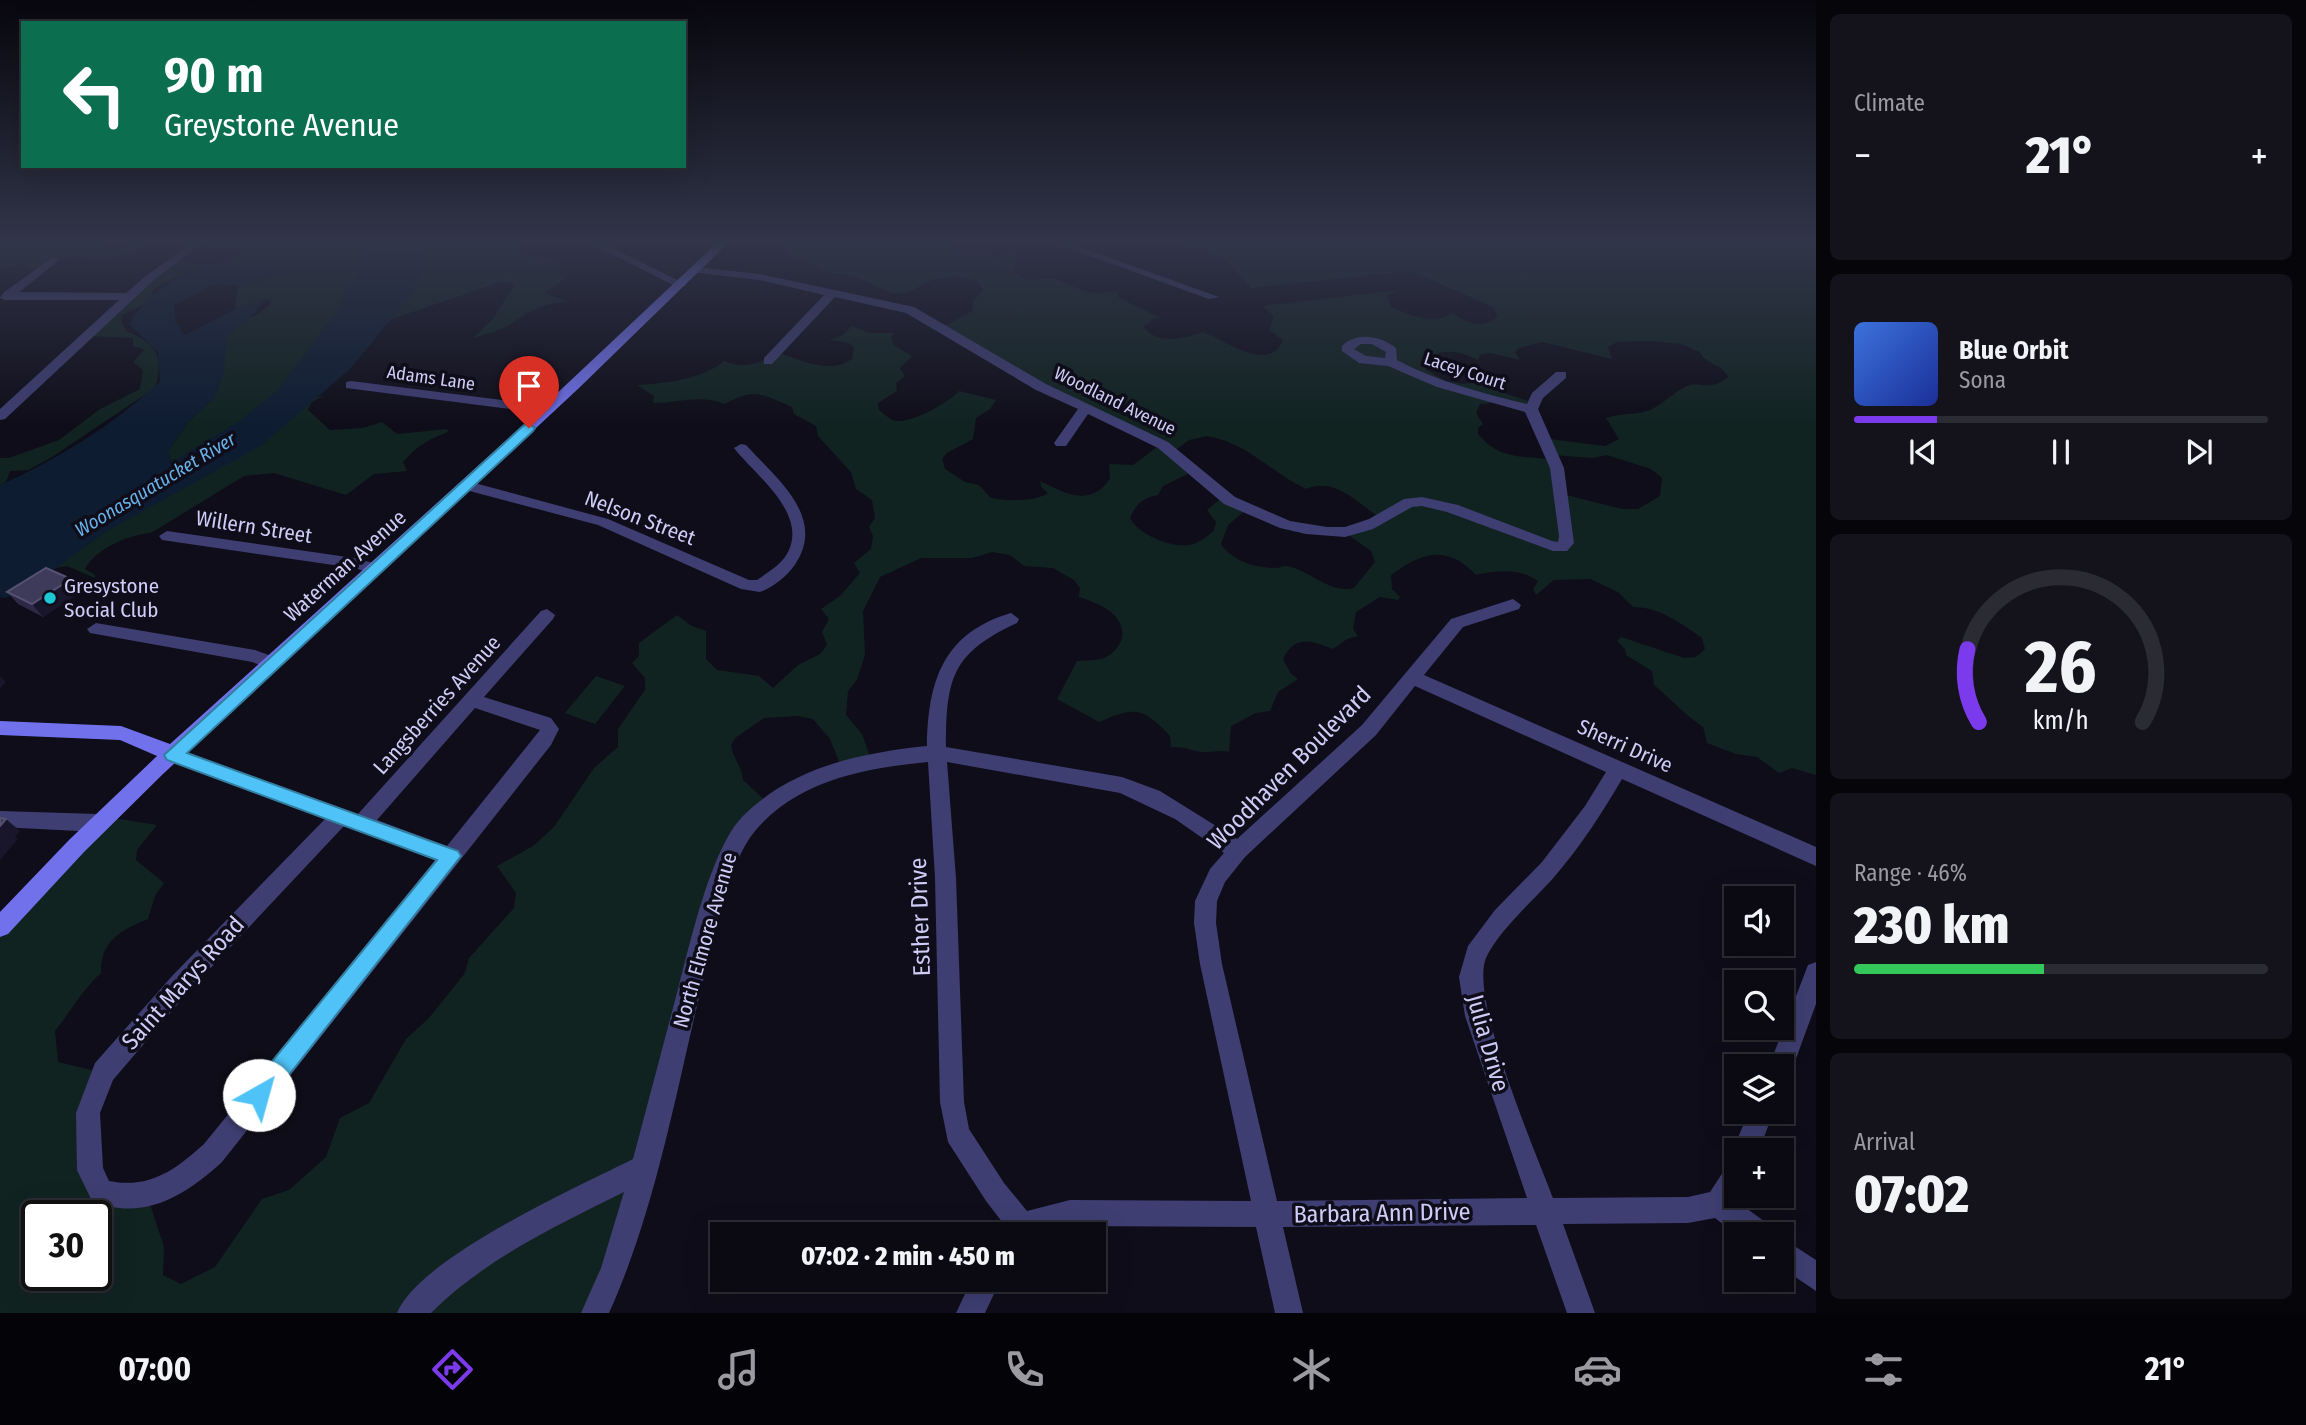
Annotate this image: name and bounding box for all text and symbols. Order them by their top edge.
text: 90 m [164,46,264,105]
icon: left [49,49,140,140]
text: Climate [1854,89,1925,117]
text: Greystone Avenue [164,106,399,144]
text: 21° [2026,124,2096,187]
text: − [1854,133,1871,179]
text: + [2251,133,2268,179]
text: Blue Orbit [1959,335,2069,366]
street label: Lacey Court [1421,347,1509,395]
pin [499,356,559,428]
street label: Adams Lane [386,361,477,395]
street label: Woodland Avenue [1050,362,1180,440]
text: Sona [1959,366,2006,394]
icon: arrive [510,367,548,405]
water label: Woonasquatucket River [71,427,241,542]
icon: previous [1904,433,1942,471]
icon: pause [2042,433,2080,471]
icon: next [2180,433,2218,471]
street label: Nelson Street [581,485,699,551]
street label: Waterman Avenue [279,504,411,628]
street label: Willern Street [194,505,314,549]
place label: Gresystone Social Club [64,573,159,623]
marker: Gresystone Social Club [42,590,58,606]
text: 26 [2024,625,2097,712]
street label: Langsberries Avenue [368,630,506,780]
street label: Woodhaven Boulevard [1201,680,1377,856]
text: km/h [2033,706,2089,736]
street label: Sherri Drive [1573,714,1677,778]
street label: North Elmore Avenue [667,849,743,1031]
street label: Esther Drive [904,857,936,977]
text: Range · 46% [1854,859,1967,887]
map controls [1724,886,1794,1292]
button: sound [1724,886,1794,956]
text: 230 km [1854,894,2009,957]
street label: Saint Marys Road [116,911,250,1055]
button: search [1724,970,1794,1040]
street label: Julia Drive [1461,991,1515,1095]
button: layers [1724,1054,1794,1124]
position arrow [222,1058,296,1132]
text: Arrival [1854,1128,1915,1156]
button: + [1724,1138,1794,1208]
text: 07:02 [1854,1163,1969,1226]
street label: Barbara Ann Drive [1293,1197,1471,1229]
speed limit sign: 30 [21,1200,112,1291]
button: − [1724,1222,1794,1292]
text: 07:02 · 2 min · 450 m [801,1241,1015,1272]
icon: directions [428,1345,477,1394]
icon: music [714,1345,763,1394]
icon: phone [1000,1345,1049,1394]
icon: climate [1287,1345,1336,1394]
icon: car [1573,1345,1622,1394]
icon: filters [1859,1345,1908,1394]
text: 07:00 [119,1350,191,1388]
text: 21° [2145,1350,2187,1388]

